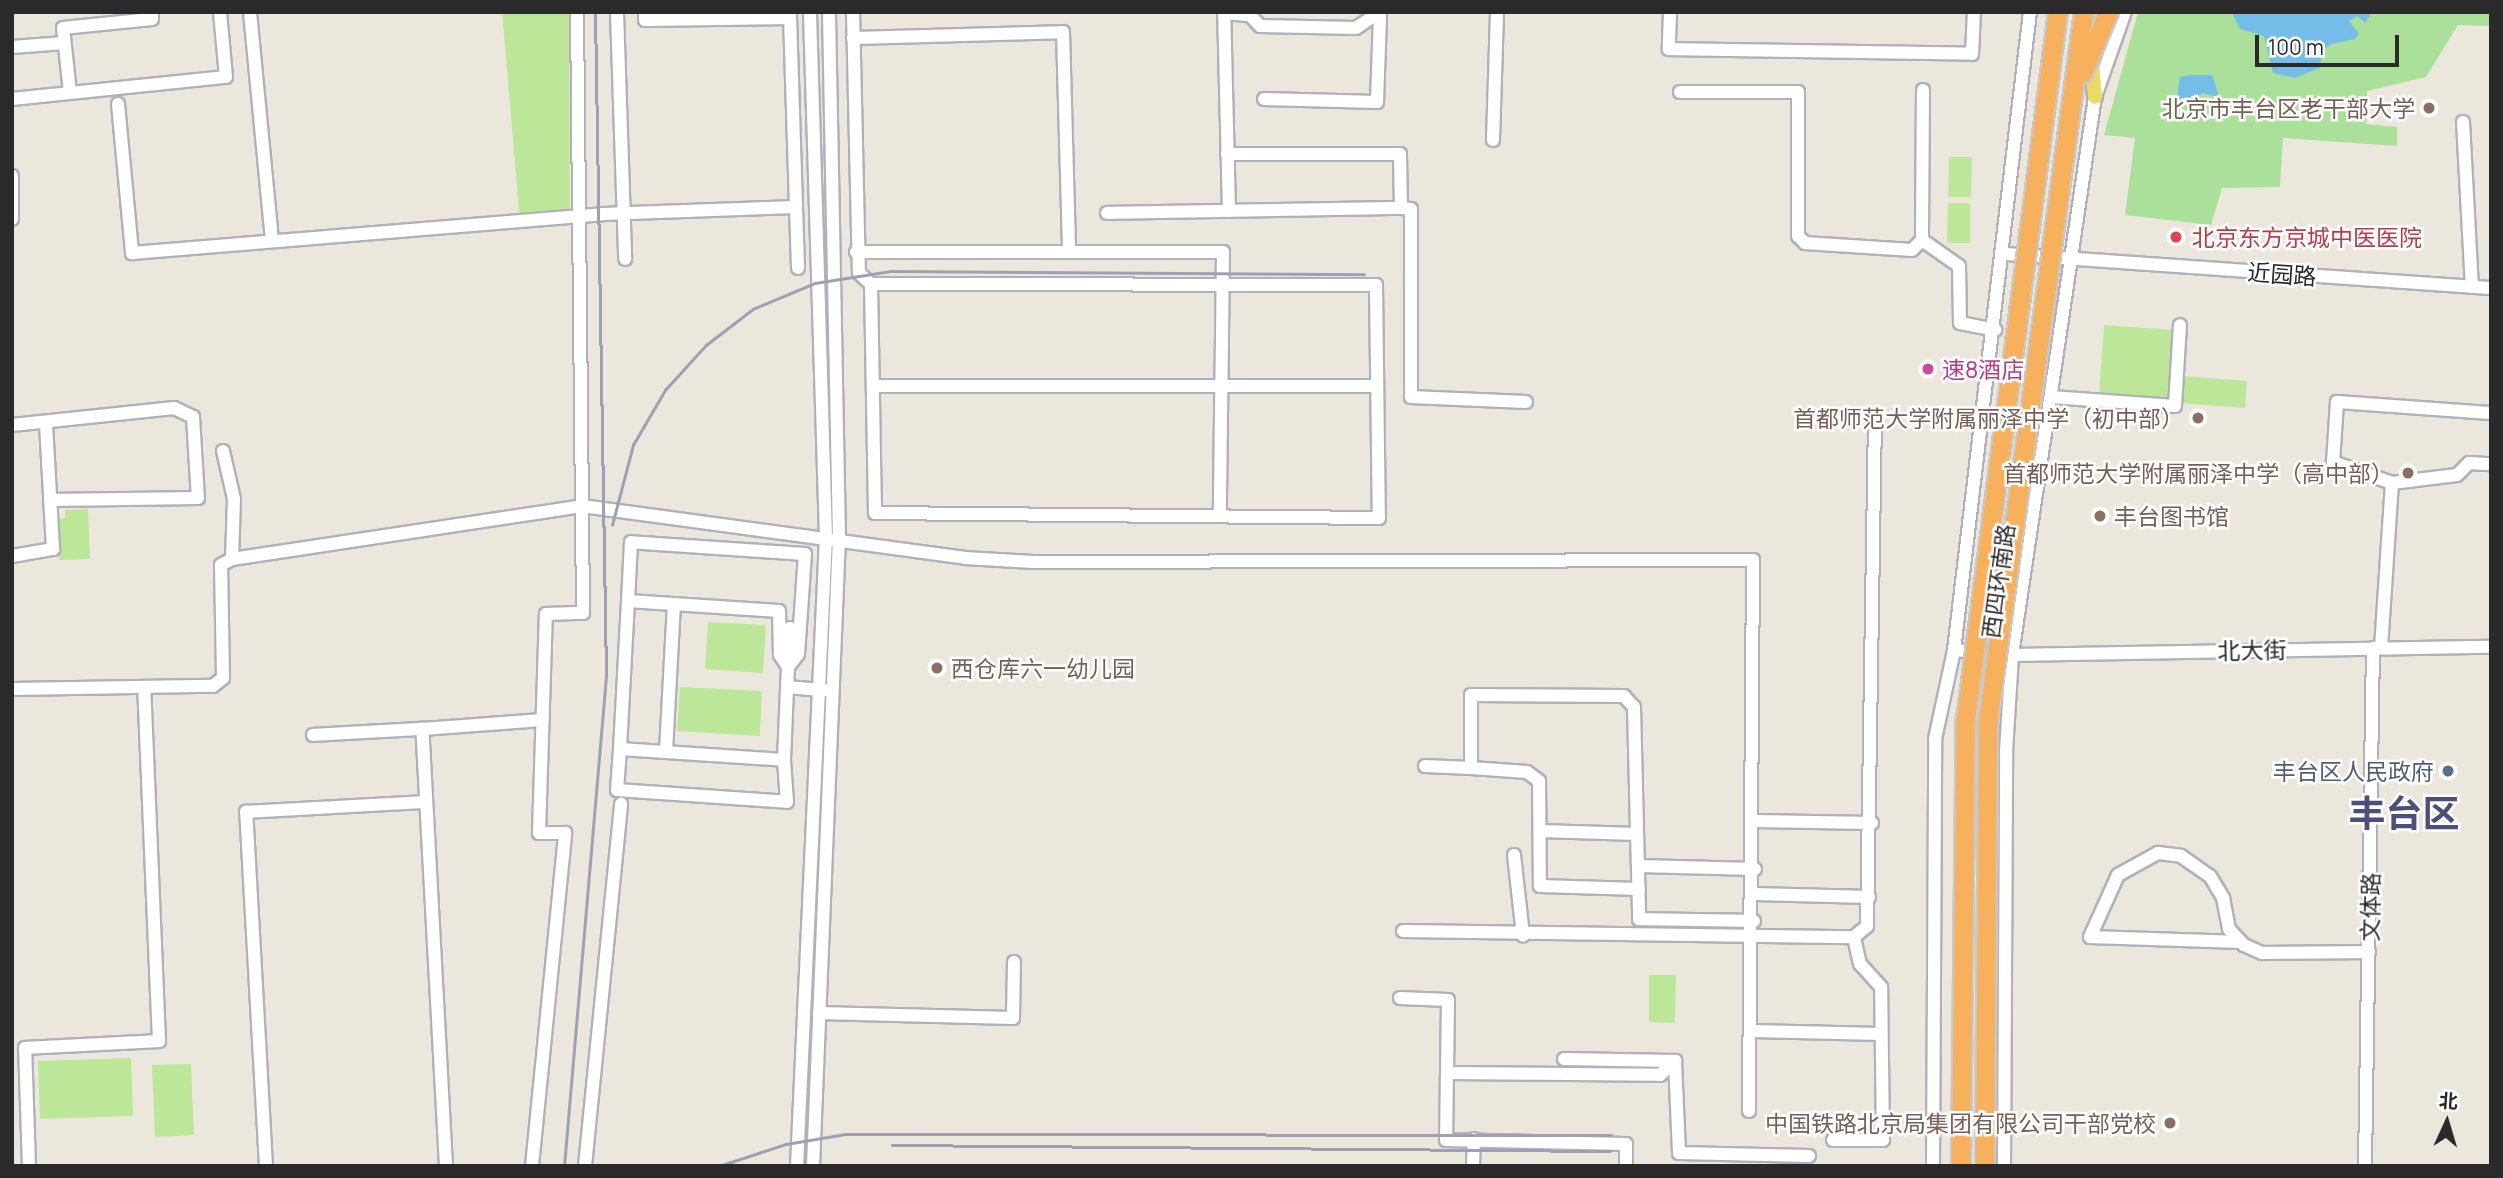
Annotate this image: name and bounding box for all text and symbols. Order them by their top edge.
scale bar [2258,21,2402,65]
text: 100 m [2268,33,2324,61]
place label: 北京市丰台区老干部大学 [2162,94,2415,122]
marker: 北京市丰台区老干部大学 [2421,100,2437,116]
place label: 北京东方京城中医医院 [2192,223,2422,251]
marker: 北京东方京城中医医院 [2166,227,2186,247]
street label: 近园路 [2247,258,2317,290]
place label: 速8酒店 [1942,355,2024,383]
marker: 速8酒店 [1920,361,1936,377]
place label: 首都师范大学附属丽泽中学（初中部） [1793,404,2184,432]
marker: 首都师范大学附属丽泽中学（初中部） [2190,410,2206,426]
place label: 首都师范大学附属丽泽中学（高中部） [2003,459,2394,487]
marker: 首都师范大学附属丽泽中学（高中部） [2400,465,2416,481]
place label: 丰台图书馆 [2114,502,2229,530]
marker: 丰台图书馆 [2092,508,2108,524]
street label: 西四环南路 [1976,522,2020,640]
street label: 北大街 [2217,636,2287,664]
place label: 西仓库六一幼儿园 [951,654,1135,682]
marker: 西仓库六一幼儿园 [929,660,945,676]
place label: 丰台区人民政府 [2273,757,2434,785]
marker: 丰台区人民政府 [2440,763,2456,779]
district label: 丰台区 [2349,791,2459,835]
street label: 文体路 [2356,872,2384,942]
north arrow [2412,1087,2482,1157]
text: 北 [2438,1087,2459,1115]
place label: 中国铁路北京局集团有限公司干部党校 [1765,1109,2156,1137]
marker: 中国铁路北京局集团有限公司干部党校 [2162,1115,2178,1131]

